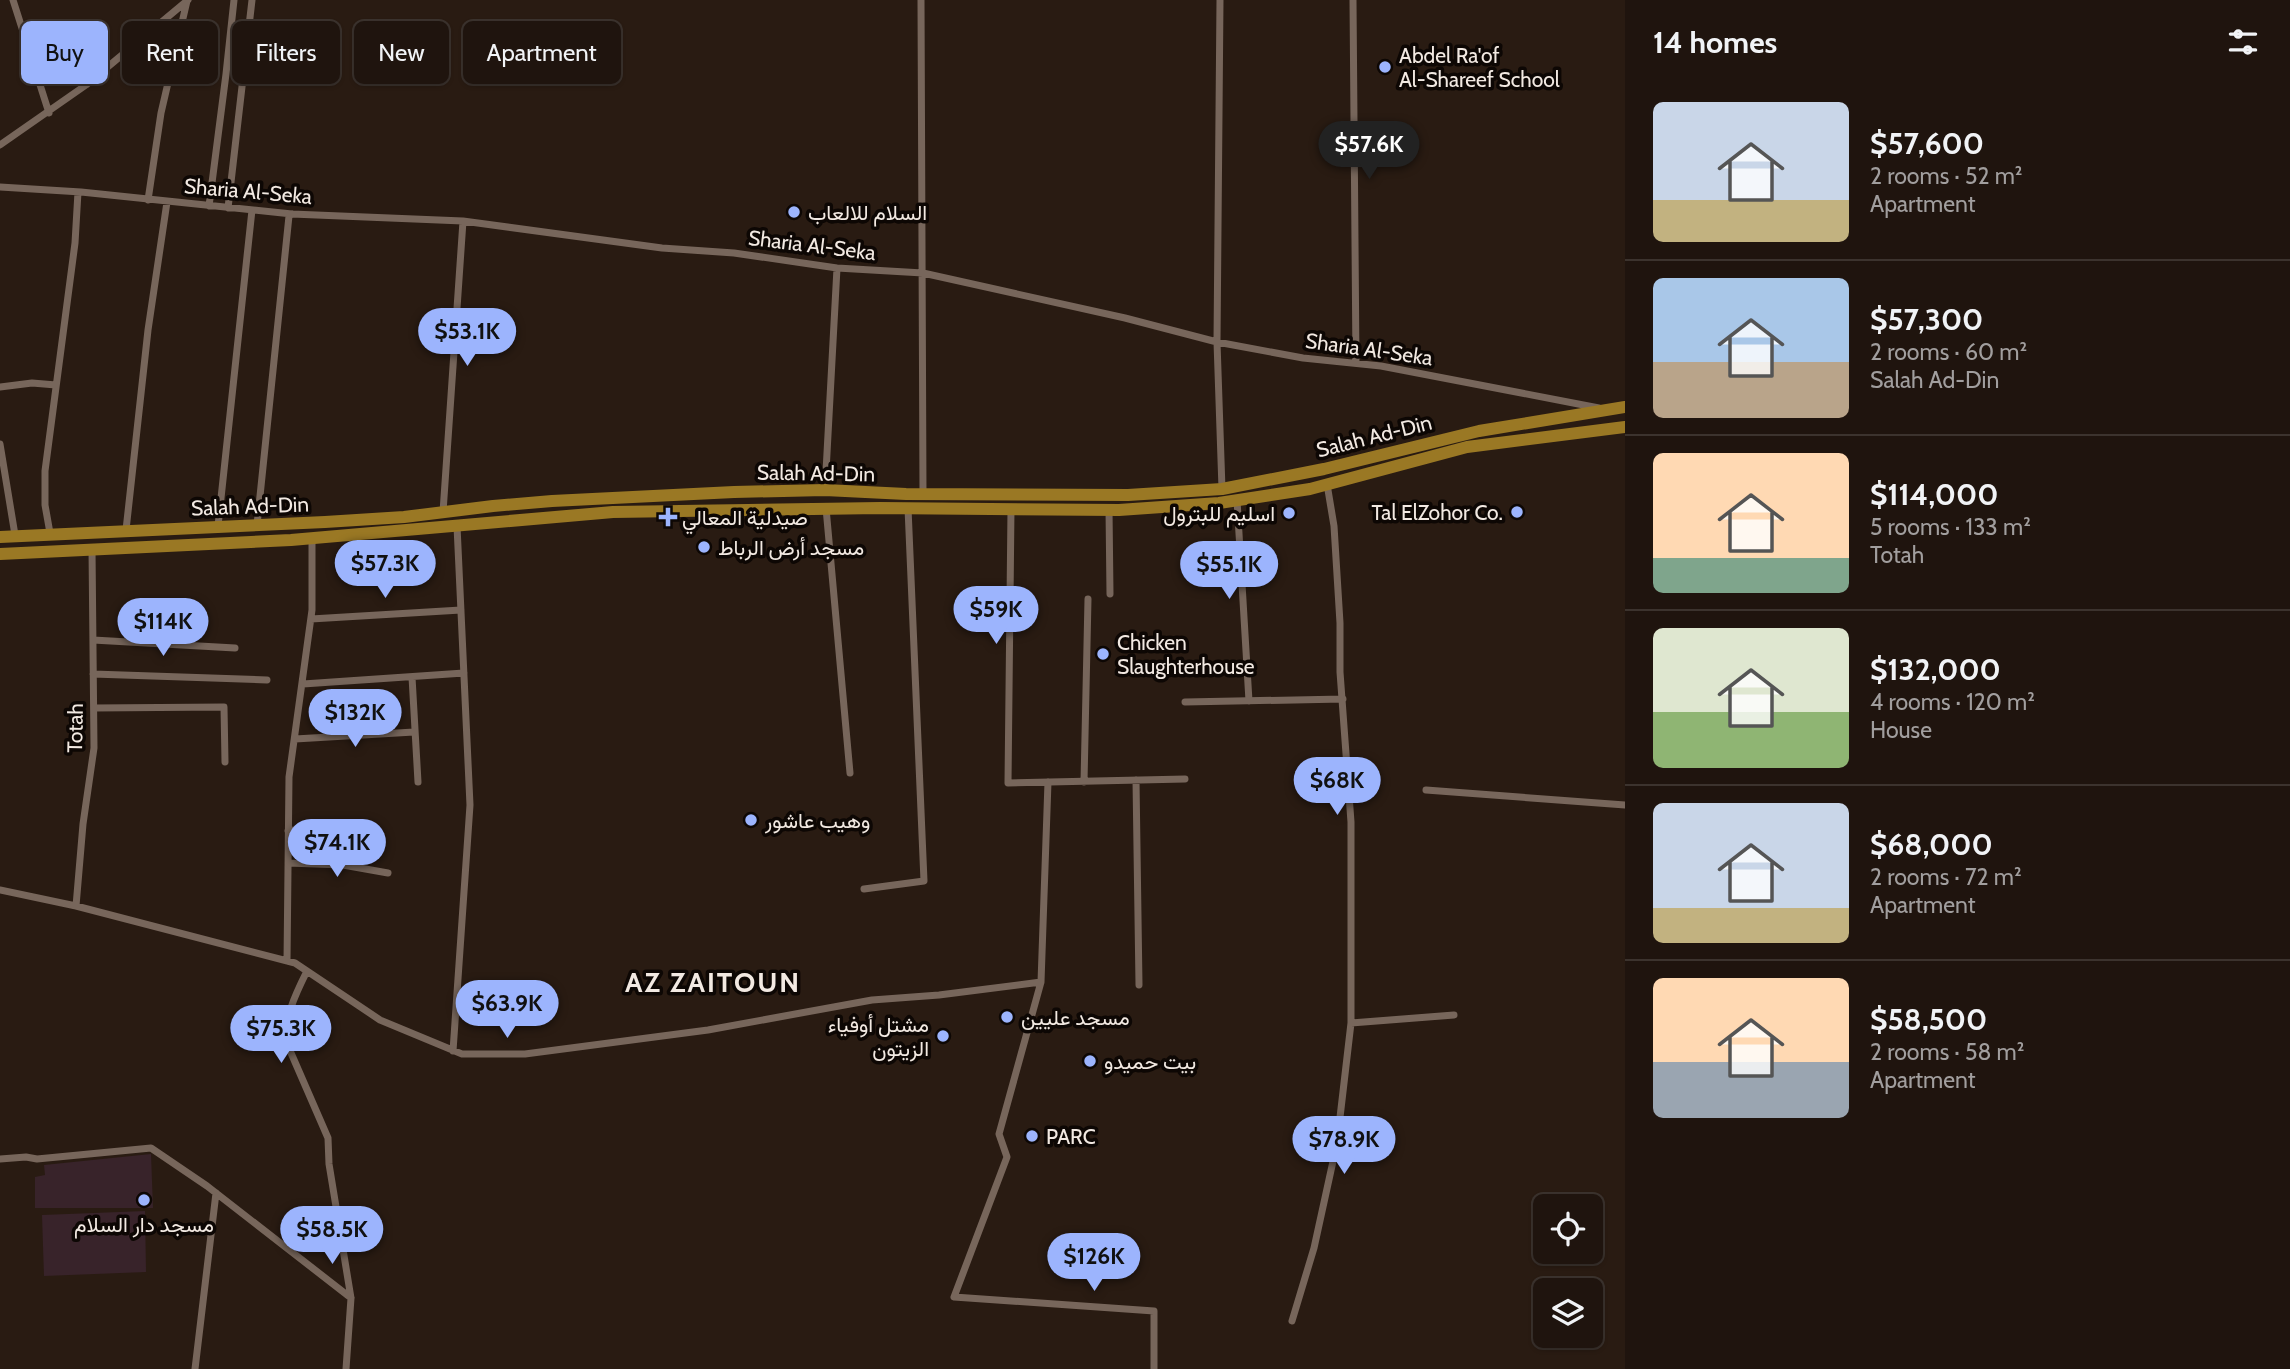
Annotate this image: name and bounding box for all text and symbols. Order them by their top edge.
chip: Buy [21,21,108,84]
chip: Rent [122,21,218,84]
chip: Filters [232,21,340,84]
chip: New [354,21,449,84]
chip: Apartment [463,21,621,84]
icon: filters [2224,23,2262,61]
text: 14 homes [1653,24,1777,61]
place label: Abdel Ra'of Al-Shareef School [1399,43,1560,92]
marker: Abdel Ra'of Al-Shareef School [1377,59,1393,75]
pin: $57.6K [1312,122,1426,181]
text: $57,600 [1870,125,1984,162]
text: $57.6K [1334,130,1404,158]
icon: home [1709,130,1793,214]
text: 2 rooms · 52 m² [1870,162,2023,190]
street label: Sharia Al-Seka [183,173,313,209]
text: Apartment [1870,190,1975,218]
place label: السلام للالعاب [808,200,927,227]
marker: السلام للالعاب [786,204,802,220]
street label: Sharia Al-Seka [747,225,877,265]
text: $57,300 [1870,301,1983,338]
icon: home [1709,306,1793,390]
pin: $53.1K [410,308,524,368]
text: $53.1K [434,317,500,345]
street label: Sharia Al-Seka [1304,328,1434,370]
text: 2 rooms · 60 m² [1870,338,2027,366]
text: Salah Ad-Din [1870,366,1999,394]
street label: Salah Ad-Din [1314,410,1434,462]
street label: Salah Ad-Din [757,459,875,487]
text: $114,000 [1870,476,1998,513]
icon: home [1709,481,1793,565]
street label: Salah Ad-Din [191,491,309,521]
place label: Tal ElZohor Co. [1371,500,1503,525]
place label: اسليم للبترول [1163,501,1275,528]
marker: Tal ElZohor Co. [1509,504,1525,520]
place label: صيدلية المعالي [682,505,808,535]
marker: اسليم للبترول [1281,505,1297,521]
marker: صيدلية المعالي [660,509,676,525]
text: 5 rooms · 133 m² [1870,513,2031,541]
place label: مسجد أرض الرباط [718,535,864,561]
marker: مسجد أرض الرباط [696,539,712,555]
pin: $57.3K [328,540,442,600]
text: Totah [1870,541,1924,569]
pin: $55.1K [1172,542,1286,601]
text: $57.3K [351,549,419,577]
text: $55.1K [1196,550,1262,578]
pin: $59K [955,586,1037,646]
text: $59K [969,595,1023,623]
pin: $114K [114,598,212,658]
text: $114K [133,607,193,635]
place label: Chicken Slaughterhouse [1117,630,1255,679]
marker: Chicken Slaughterhouse [1095,646,1111,662]
text: $132,000 [1870,651,2001,688]
icon: home [1709,656,1793,740]
text: 4 rooms · 120 m² [1870,688,2035,716]
pin: $132K [306,690,404,749]
text: $132K [325,698,385,726]
street label: Totah [62,703,88,753]
text: House [1870,716,1932,744]
pin: $68K [1296,758,1378,817]
text: $68K [1310,766,1364,794]
place label: وهيب عاشور [764,808,870,834]
marker: وهيب عاشور [743,812,759,828]
pin: $74.1K [280,820,394,879]
text: $68,000 [1870,826,1993,863]
text: $74.1K [304,828,370,856]
icon: home [1709,831,1793,915]
text: 2 rooms · 72 m² [1870,863,2022,891]
text: Apartment [1870,891,1975,919]
district label: AZ ZAITOUN [625,965,801,999]
pin: $63.9K [450,981,564,1040]
text: $63.9K [472,989,542,1017]
text: $58,500 [1870,1001,1987,1038]
place label: مسجد عليين [1021,1005,1130,1030]
pin: $75.3K [224,1006,338,1065]
icon: home [1709,1006,1793,1090]
marker: مسجد عليين [999,1009,1015,1025]
place label: مشتل أوفياء الزيتون [828,1012,929,1062]
text: $75.3K [246,1014,316,1042]
marker: مشتل أوفياء الزيتون [935,1028,951,1044]
text: 2 rooms · 58 m² [1870,1038,2024,1066]
place label: بيت حميدو [1104,1049,1196,1075]
marker: بيت حميدو [1082,1053,1098,1069]
text: Apartment [1870,1066,1975,1094]
pin: $78.9K [1287,1116,1401,1176]
place label: PARC [1046,1124,1096,1149]
text: $78.9K [1308,1125,1380,1153]
marker: PARC [1024,1128,1040,1144]
marker: مسجد دار السلام [136,1192,152,1208]
map controls [1533,1194,1603,1348]
button: locate [1533,1194,1603,1264]
pin: $58.5K [275,1206,389,1266]
place label: مسجد دار السلام [74,1212,214,1239]
text: $58.5K [296,1215,368,1243]
pin: $126K [1045,1234,1143,1293]
text: $126K [1063,1242,1125,1270]
button: layers [1533,1278,1603,1348]

